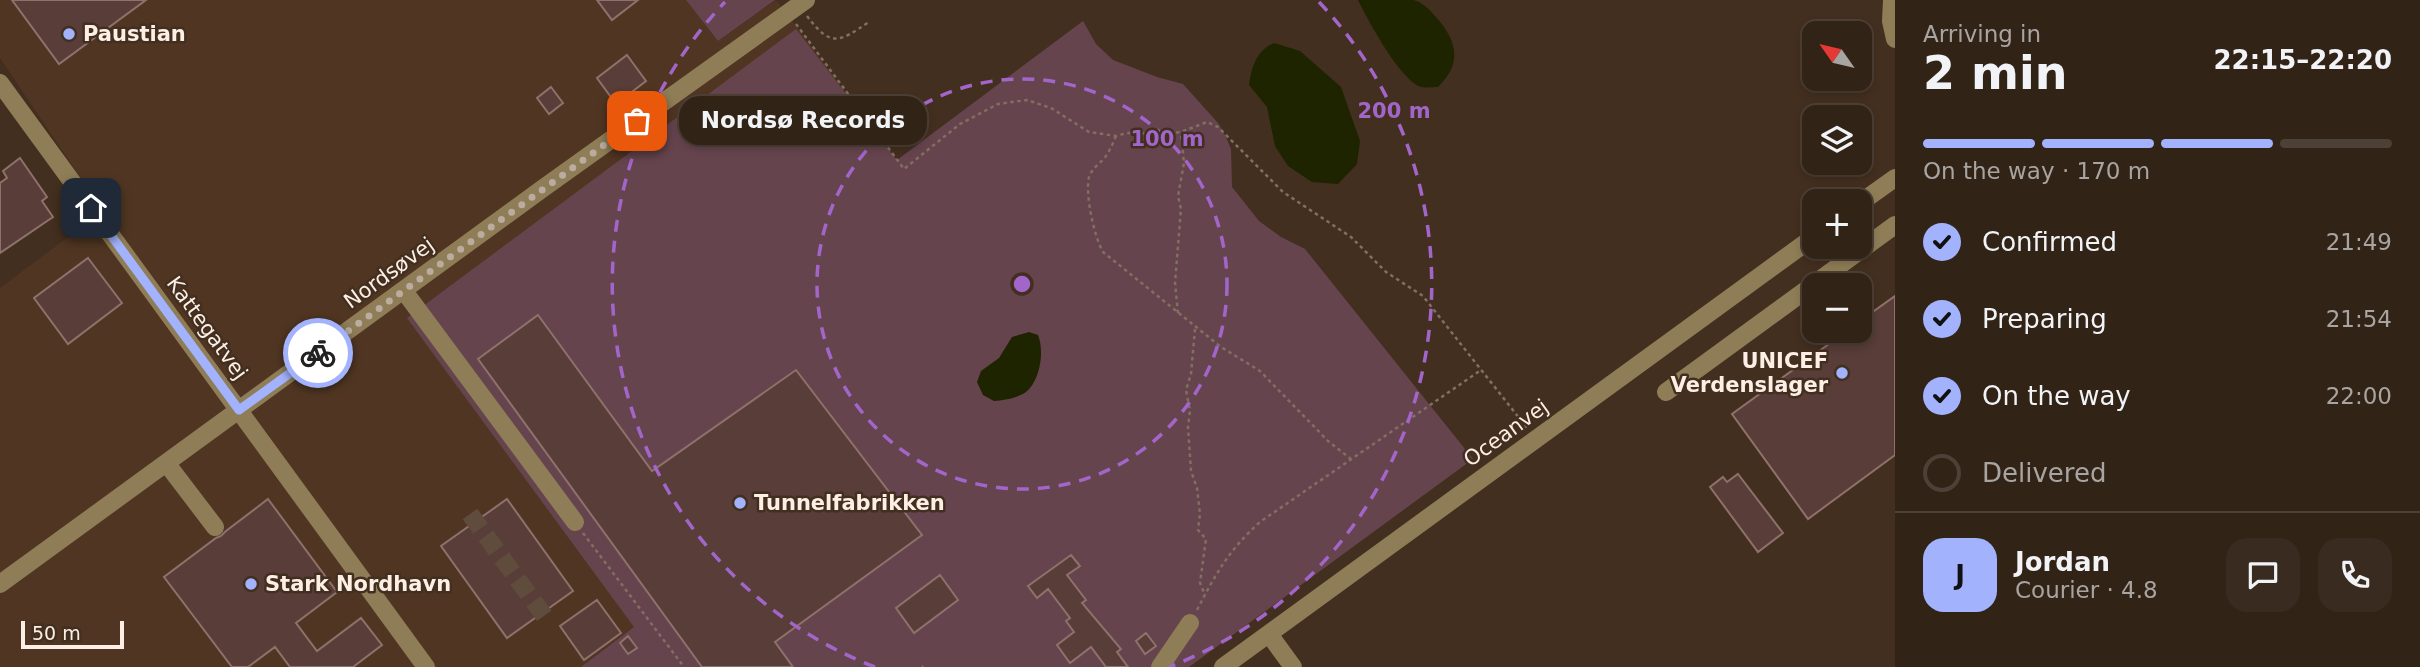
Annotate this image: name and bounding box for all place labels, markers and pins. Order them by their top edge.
place label: Paustian [83,22,186,46]
marker: Paustian [61,26,77,42]
pin [607,91,667,151]
callout: Nordsø Records [679,96,928,146]
pin [61,178,121,238]
centre of rings [1010,272,1034,296]
place label: UNICEF Verdenslager [1671,349,1829,397]
marker: UNICEF Verdenslager [1834,365,1850,381]
place label: Tunnelfabrikken [754,491,945,515]
marker: Tunnelfabrikken [732,495,748,511]
place label: Stark Nordhavn [265,572,451,596]
marker: Stark Nordhavn [243,576,259,592]

